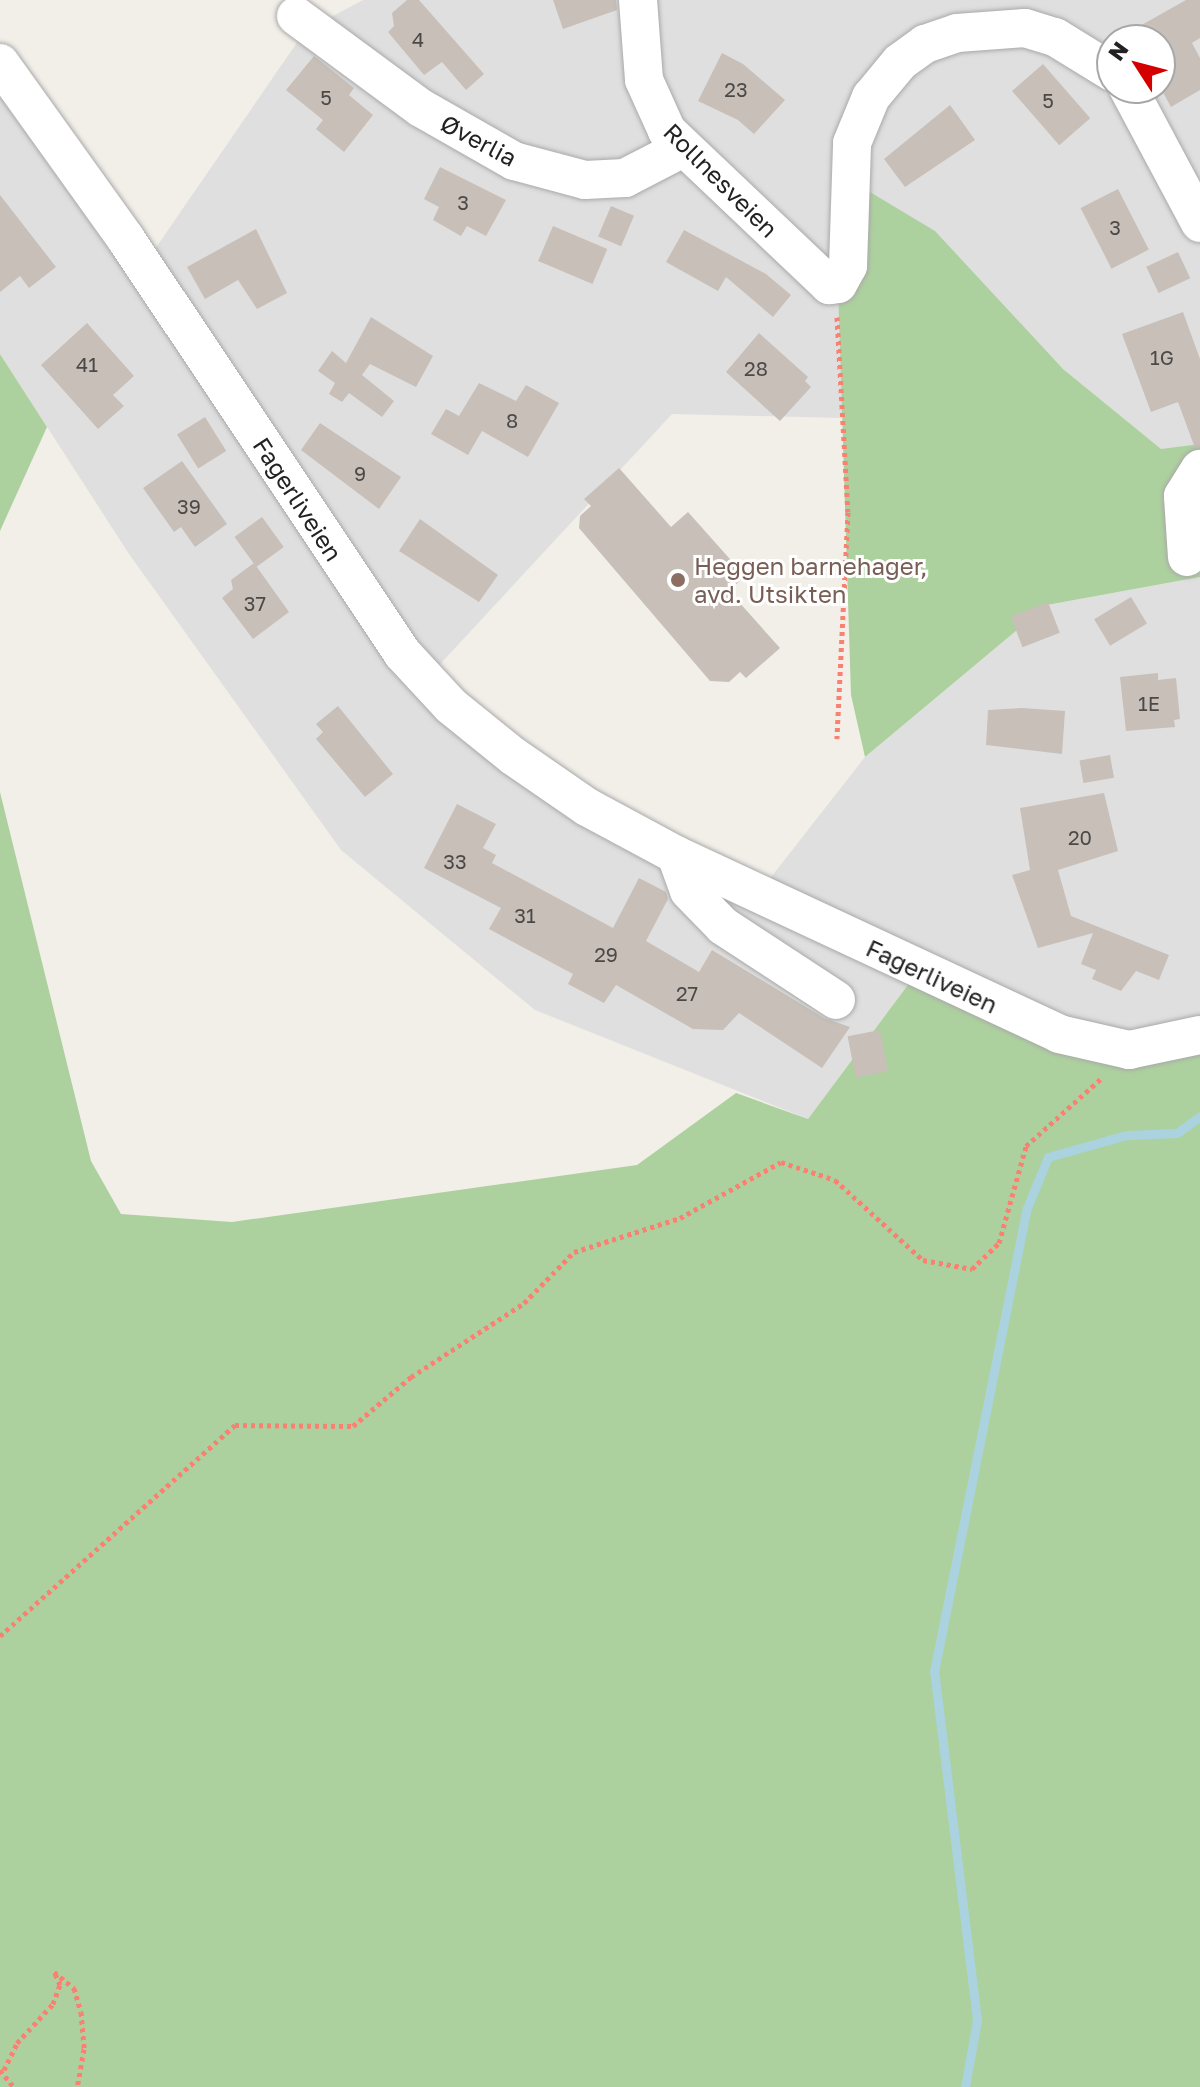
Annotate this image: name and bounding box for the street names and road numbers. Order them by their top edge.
street label: Øverlia [436,108,522,172]
street label: Rollnesveien [658,117,784,243]
street label: Fagerliveien [247,432,349,566]
street label: Fagerliveien [862,933,1002,1019]

